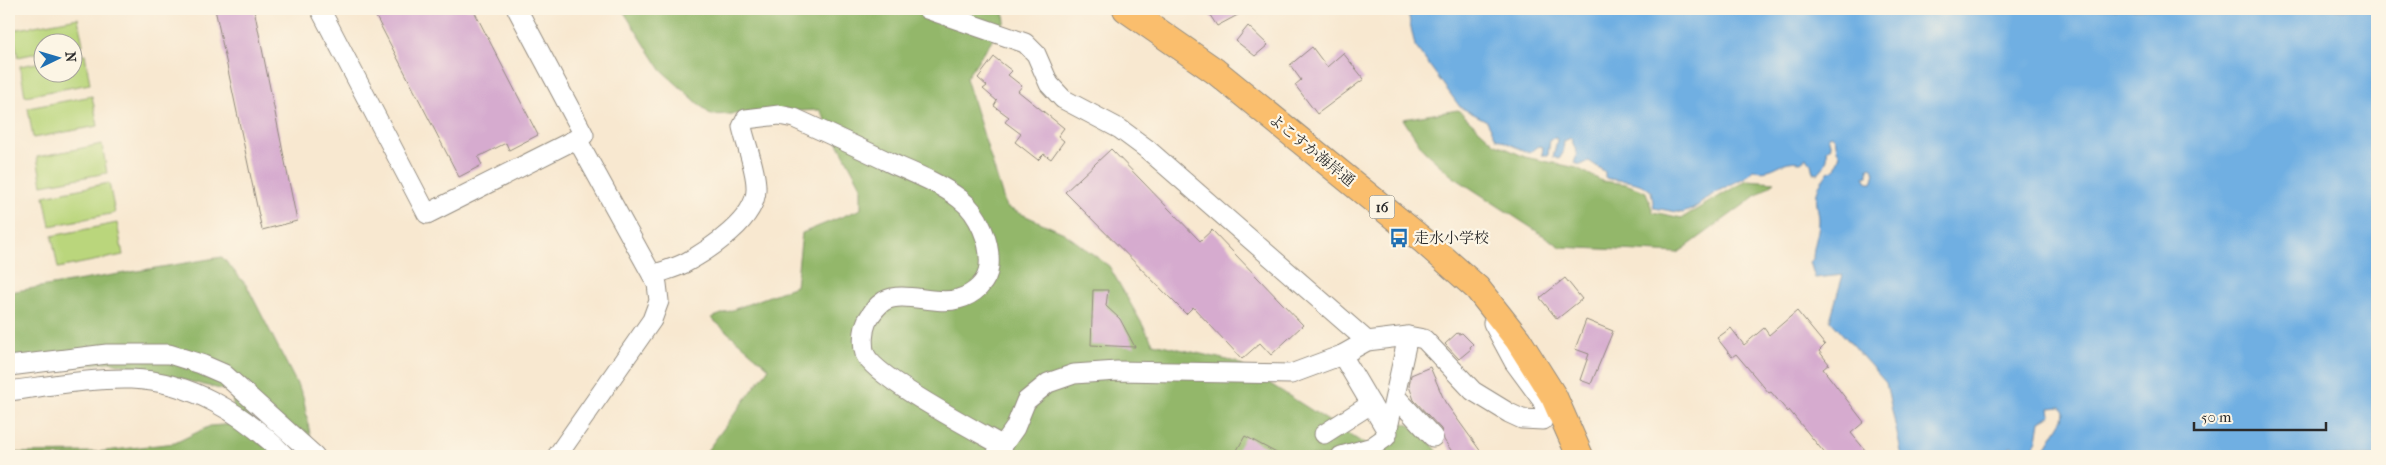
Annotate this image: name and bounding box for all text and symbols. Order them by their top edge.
north arrow [32,32,82,82]
text: N [62,51,79,63]
street label: よこすか海岸通 [1266,110,1358,190]
road number: 16 [1370,196,1394,218]
bus stop icon: 走水小学校 [1388,227,1410,249]
place label: 走水小学校 [1414,229,1489,247]
scale bar [2194,400,2326,432]
text: 50 m [2201,408,2232,426]

